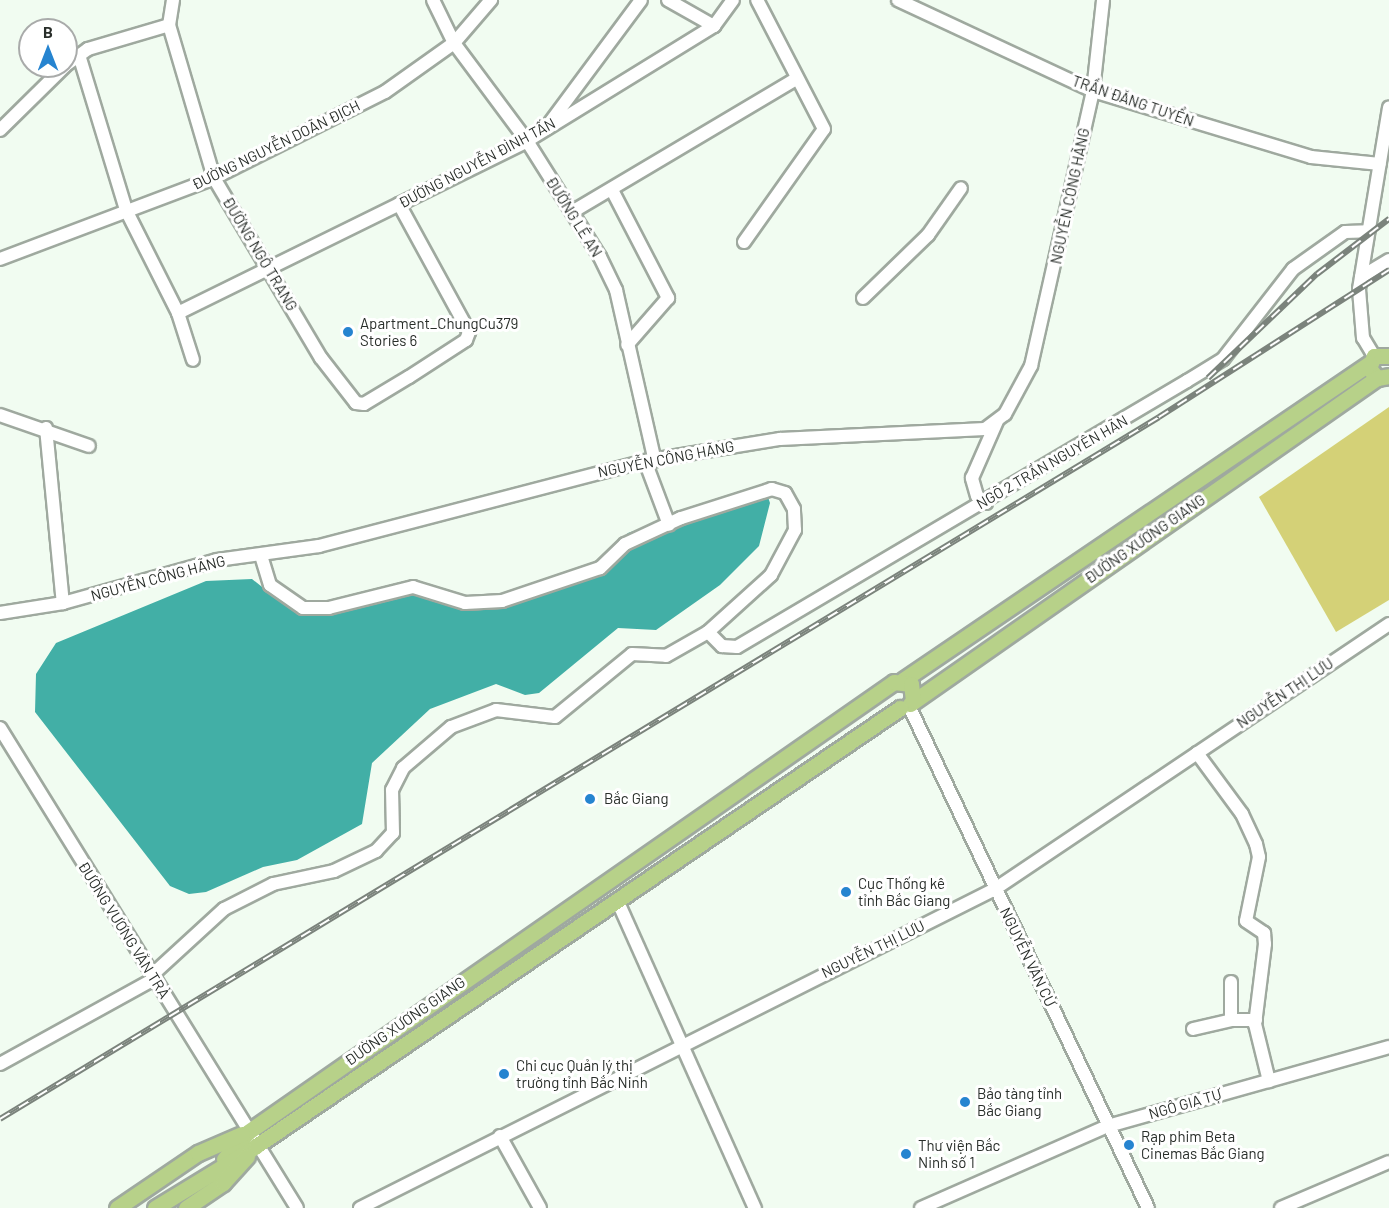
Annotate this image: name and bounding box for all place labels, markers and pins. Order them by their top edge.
place label: Apartment_ChungCu379 Stories 6 [360,314,518,349]
marker: Apartment_ChungCu379 Stories 6 [341,325,355,339]
marker: Bắc Giang [581,790,599,808]
place label: Bắc Giang [604,790,668,808]
place label: Cục Thống kê tỉnh Bắc Giang [858,874,950,909]
marker: Cục Thống kê tỉnh Bắc Giang [839,885,853,899]
place label: Chi cục Quản lý thị trường tỉnh Bắc Ninh [516,1056,648,1091]
marker: Chi cục Quản lý thị trường tỉnh Bắc Ninh [497,1067,511,1081]
place label: Bảo tàng tỉnh Bắc Giang [977,1084,1062,1119]
marker: Bảo tàng tỉnh Bắc Giang [958,1095,972,1109]
place label: Rạp phim Beta Cinemas Bắc Giang [1141,1127,1265,1162]
place label: Thư viện Bắc Ninh số 1 [918,1136,1000,1171]
marker: Rạp phim Beta Cinemas Bắc Giang [1122,1138,1136,1152]
marker: Thư viện Bắc Ninh số 1 [899,1147,913,1161]

